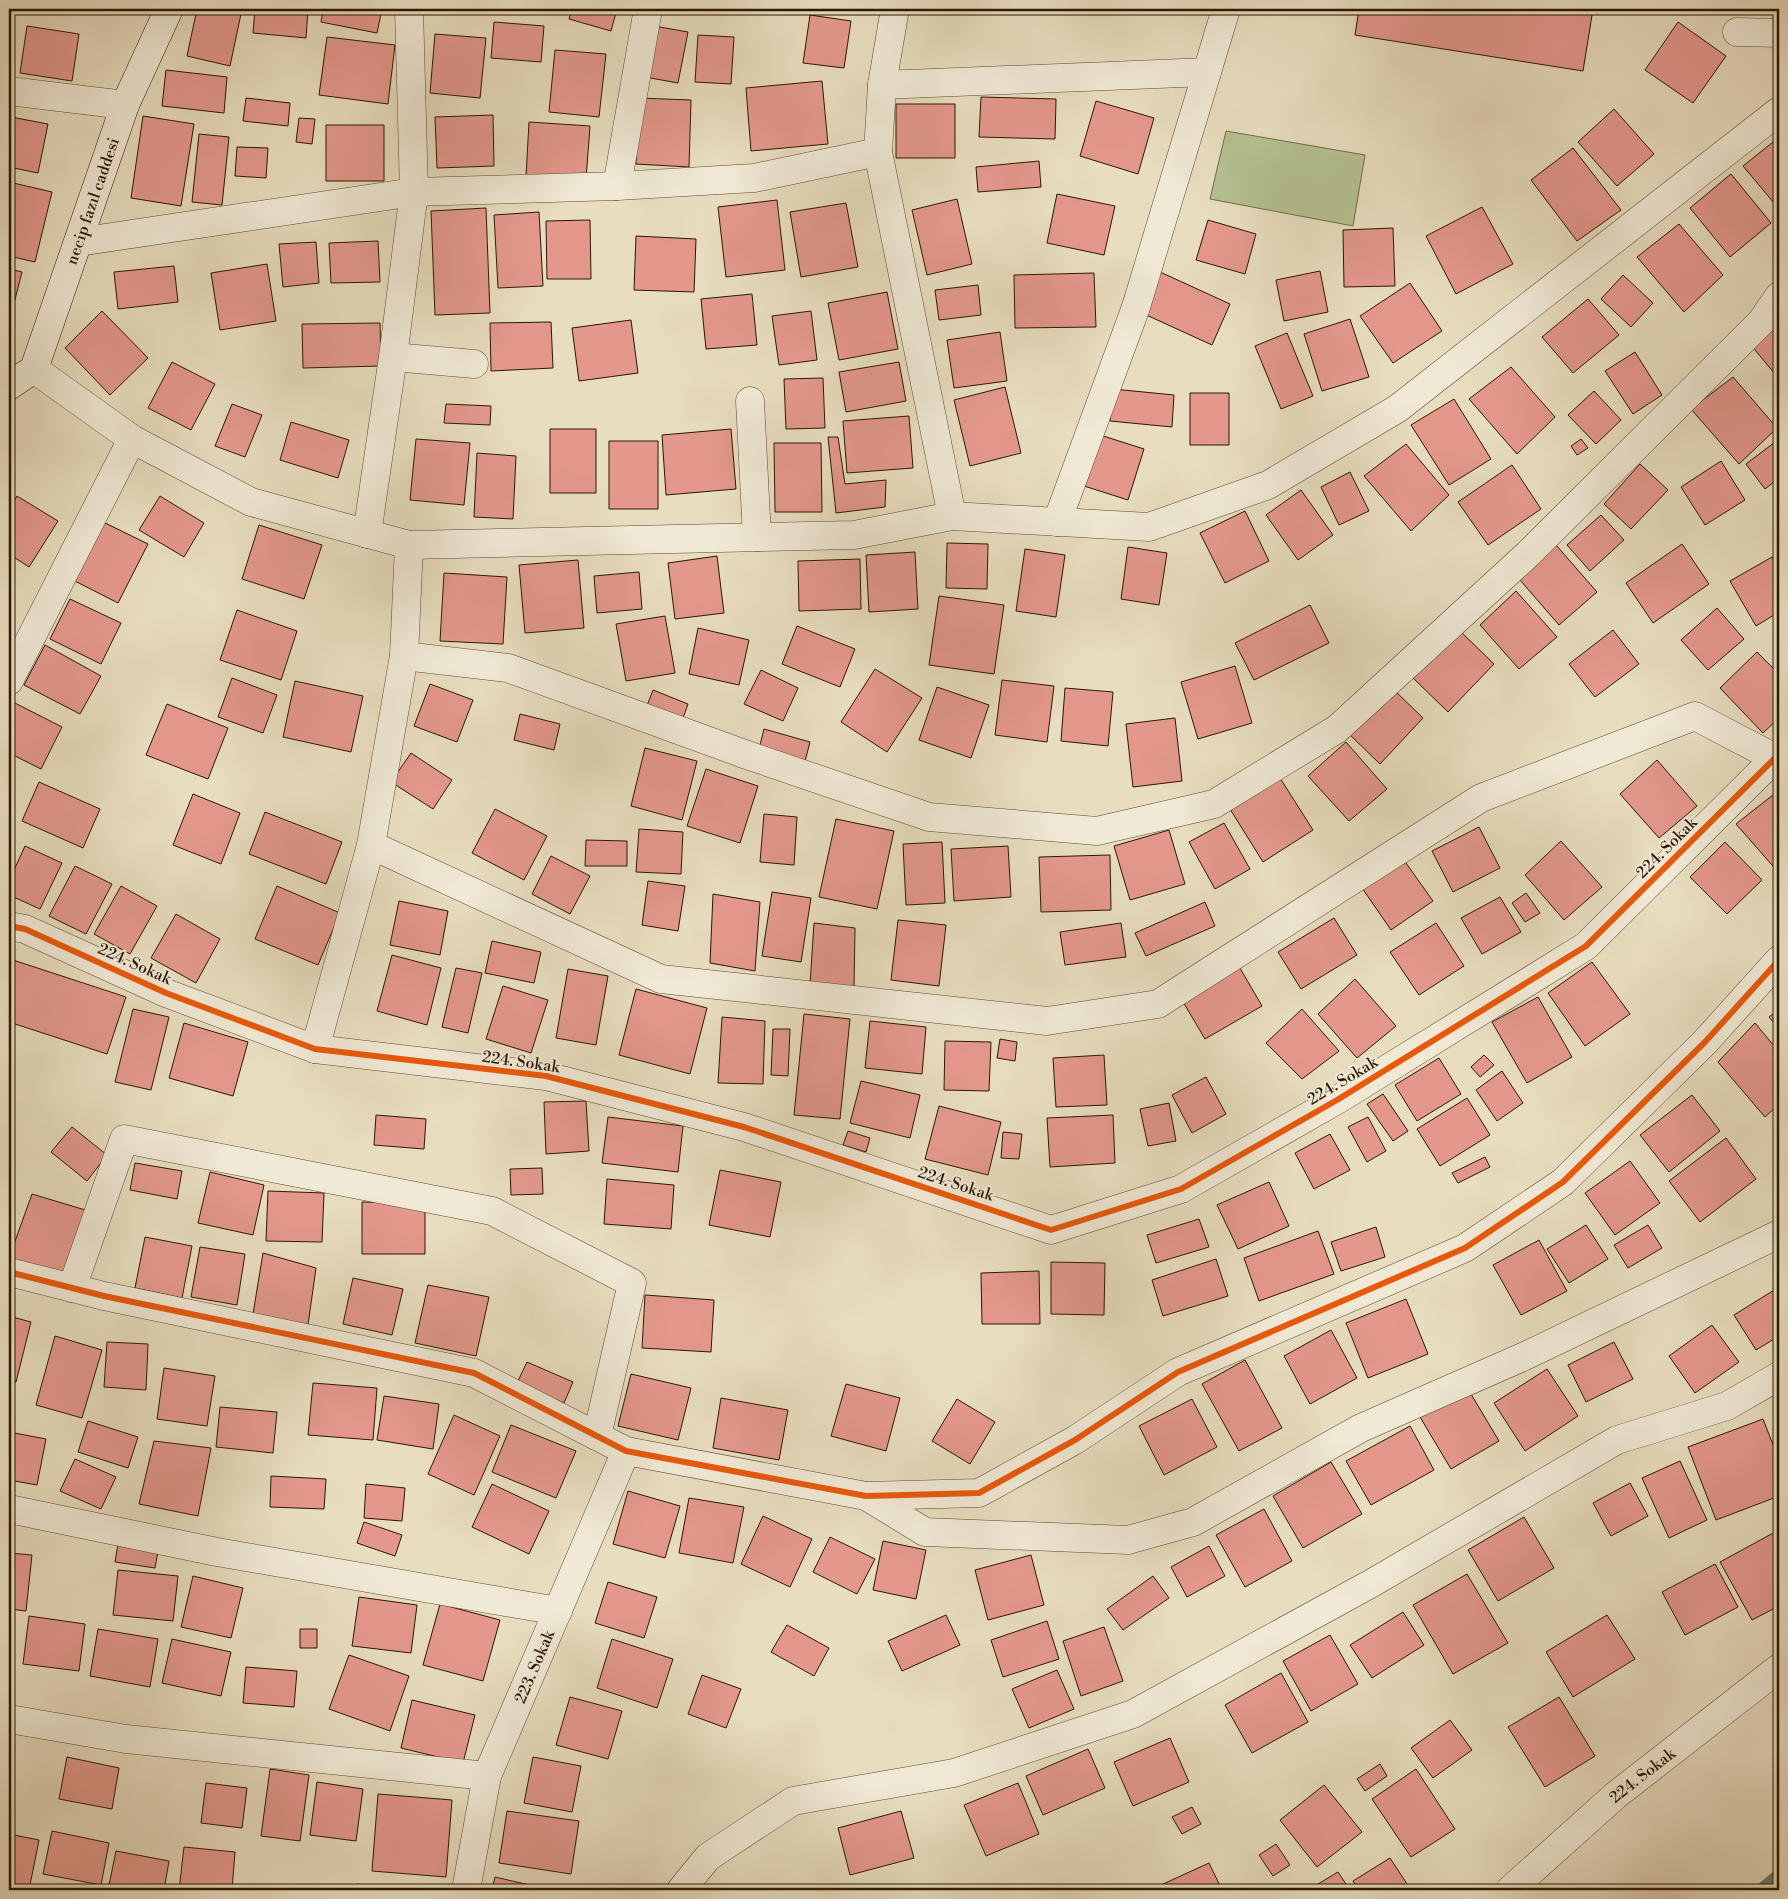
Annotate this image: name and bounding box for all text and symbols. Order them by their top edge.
street label: necip fazıl caddesi [62,135,124,268]
street label: 224. Sokak [1632,812,1703,882]
street label: 224. Sokak [95,939,176,990]
street label: 224. Sokak [481,1047,563,1078]
street label: 224. Sokak [1304,1051,1383,1110]
street label: 224. Sokak [915,1162,998,1206]
street label: 223. Sokak [510,1626,560,1706]
street label: 224. Sokak [1605,1743,1681,1808]

